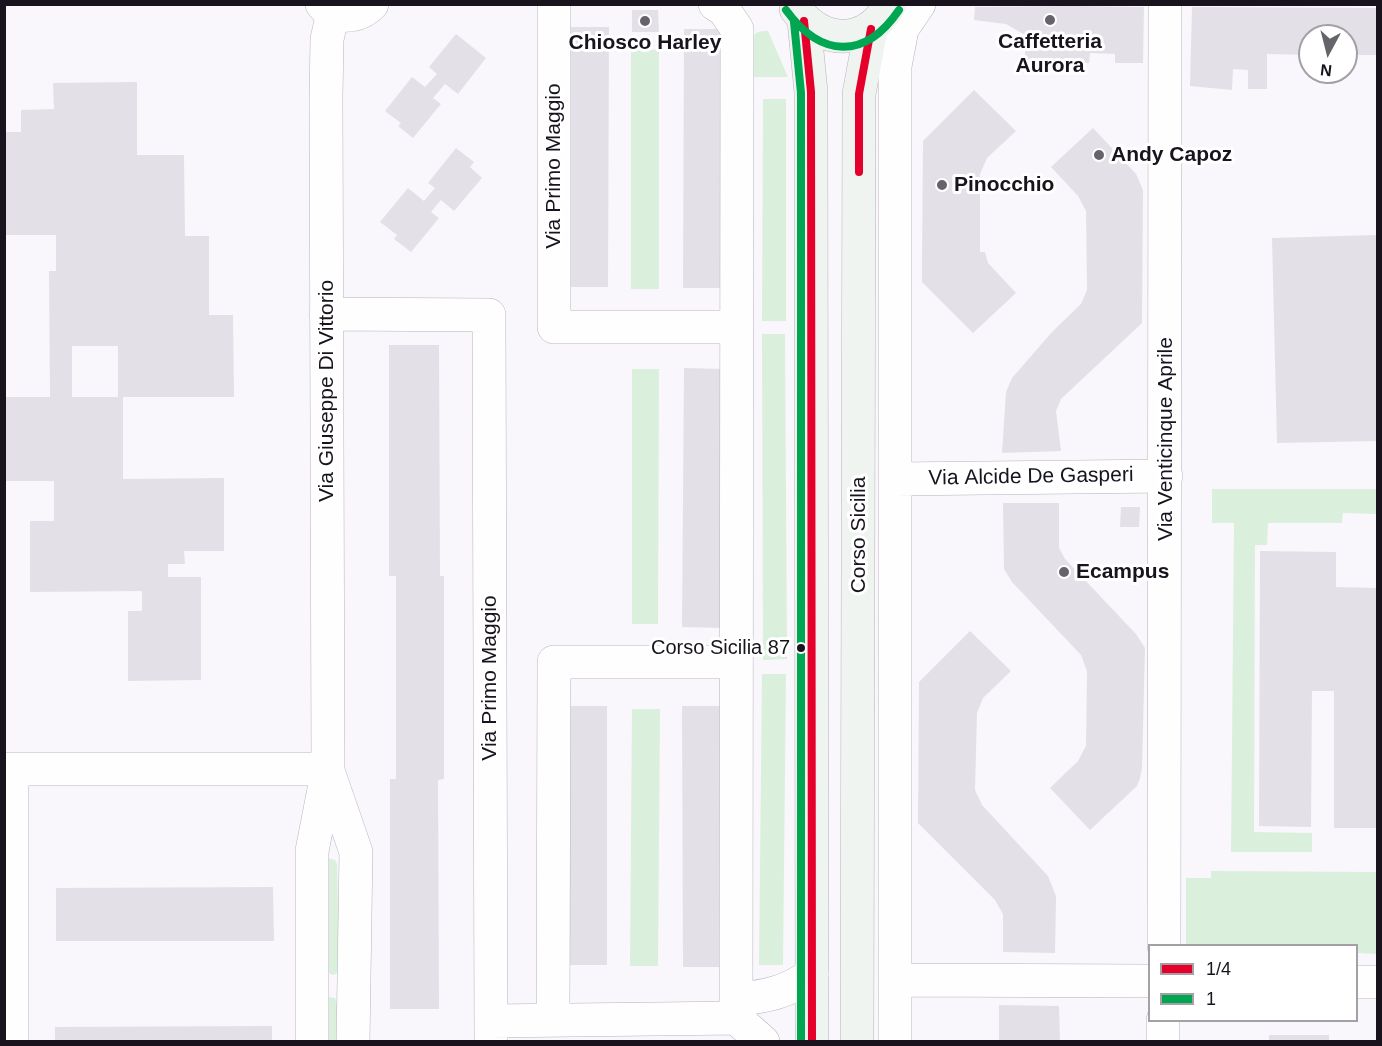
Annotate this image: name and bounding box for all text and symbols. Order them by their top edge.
marker: Caffetteria Aurora [1043,13,1057,27]
marker: Chiosco Harley [638,14,652,28]
north arrow [1298,24,1358,84]
place label: Caffetteria Aurora [998,29,1102,79]
place label: Chiosco Harley [569,30,721,56]
text: N [1319,61,1333,80]
street label: Via Primo Maggio [541,83,567,249]
place label: Andy Capoz [1111,142,1232,168]
marker: Andy Capoz [1092,148,1106,162]
place label: Pinocchio [954,172,1054,198]
marker: Pinocchio [935,178,949,192]
street label: Via Giuseppe Di Vittorio [314,280,340,502]
street label: Via Venticinque Aprile [1153,337,1179,541]
street label: Via Alcide De Gasperi [928,463,1134,491]
street label: Corso Sicilia [846,477,872,593]
place label: Ecampus [1076,559,1169,585]
marker: Ecampus [1057,565,1071,579]
street label: Via Primo Maggio [477,595,503,761]
place label: Corso Sicilia 87 [651,636,790,660]
marker: Corso Sicilia 87 [795,642,807,654]
legend [1148,944,1358,1022]
text: 1/4 [1206,959,1231,979]
text: 1 [1206,989,1216,1009]

